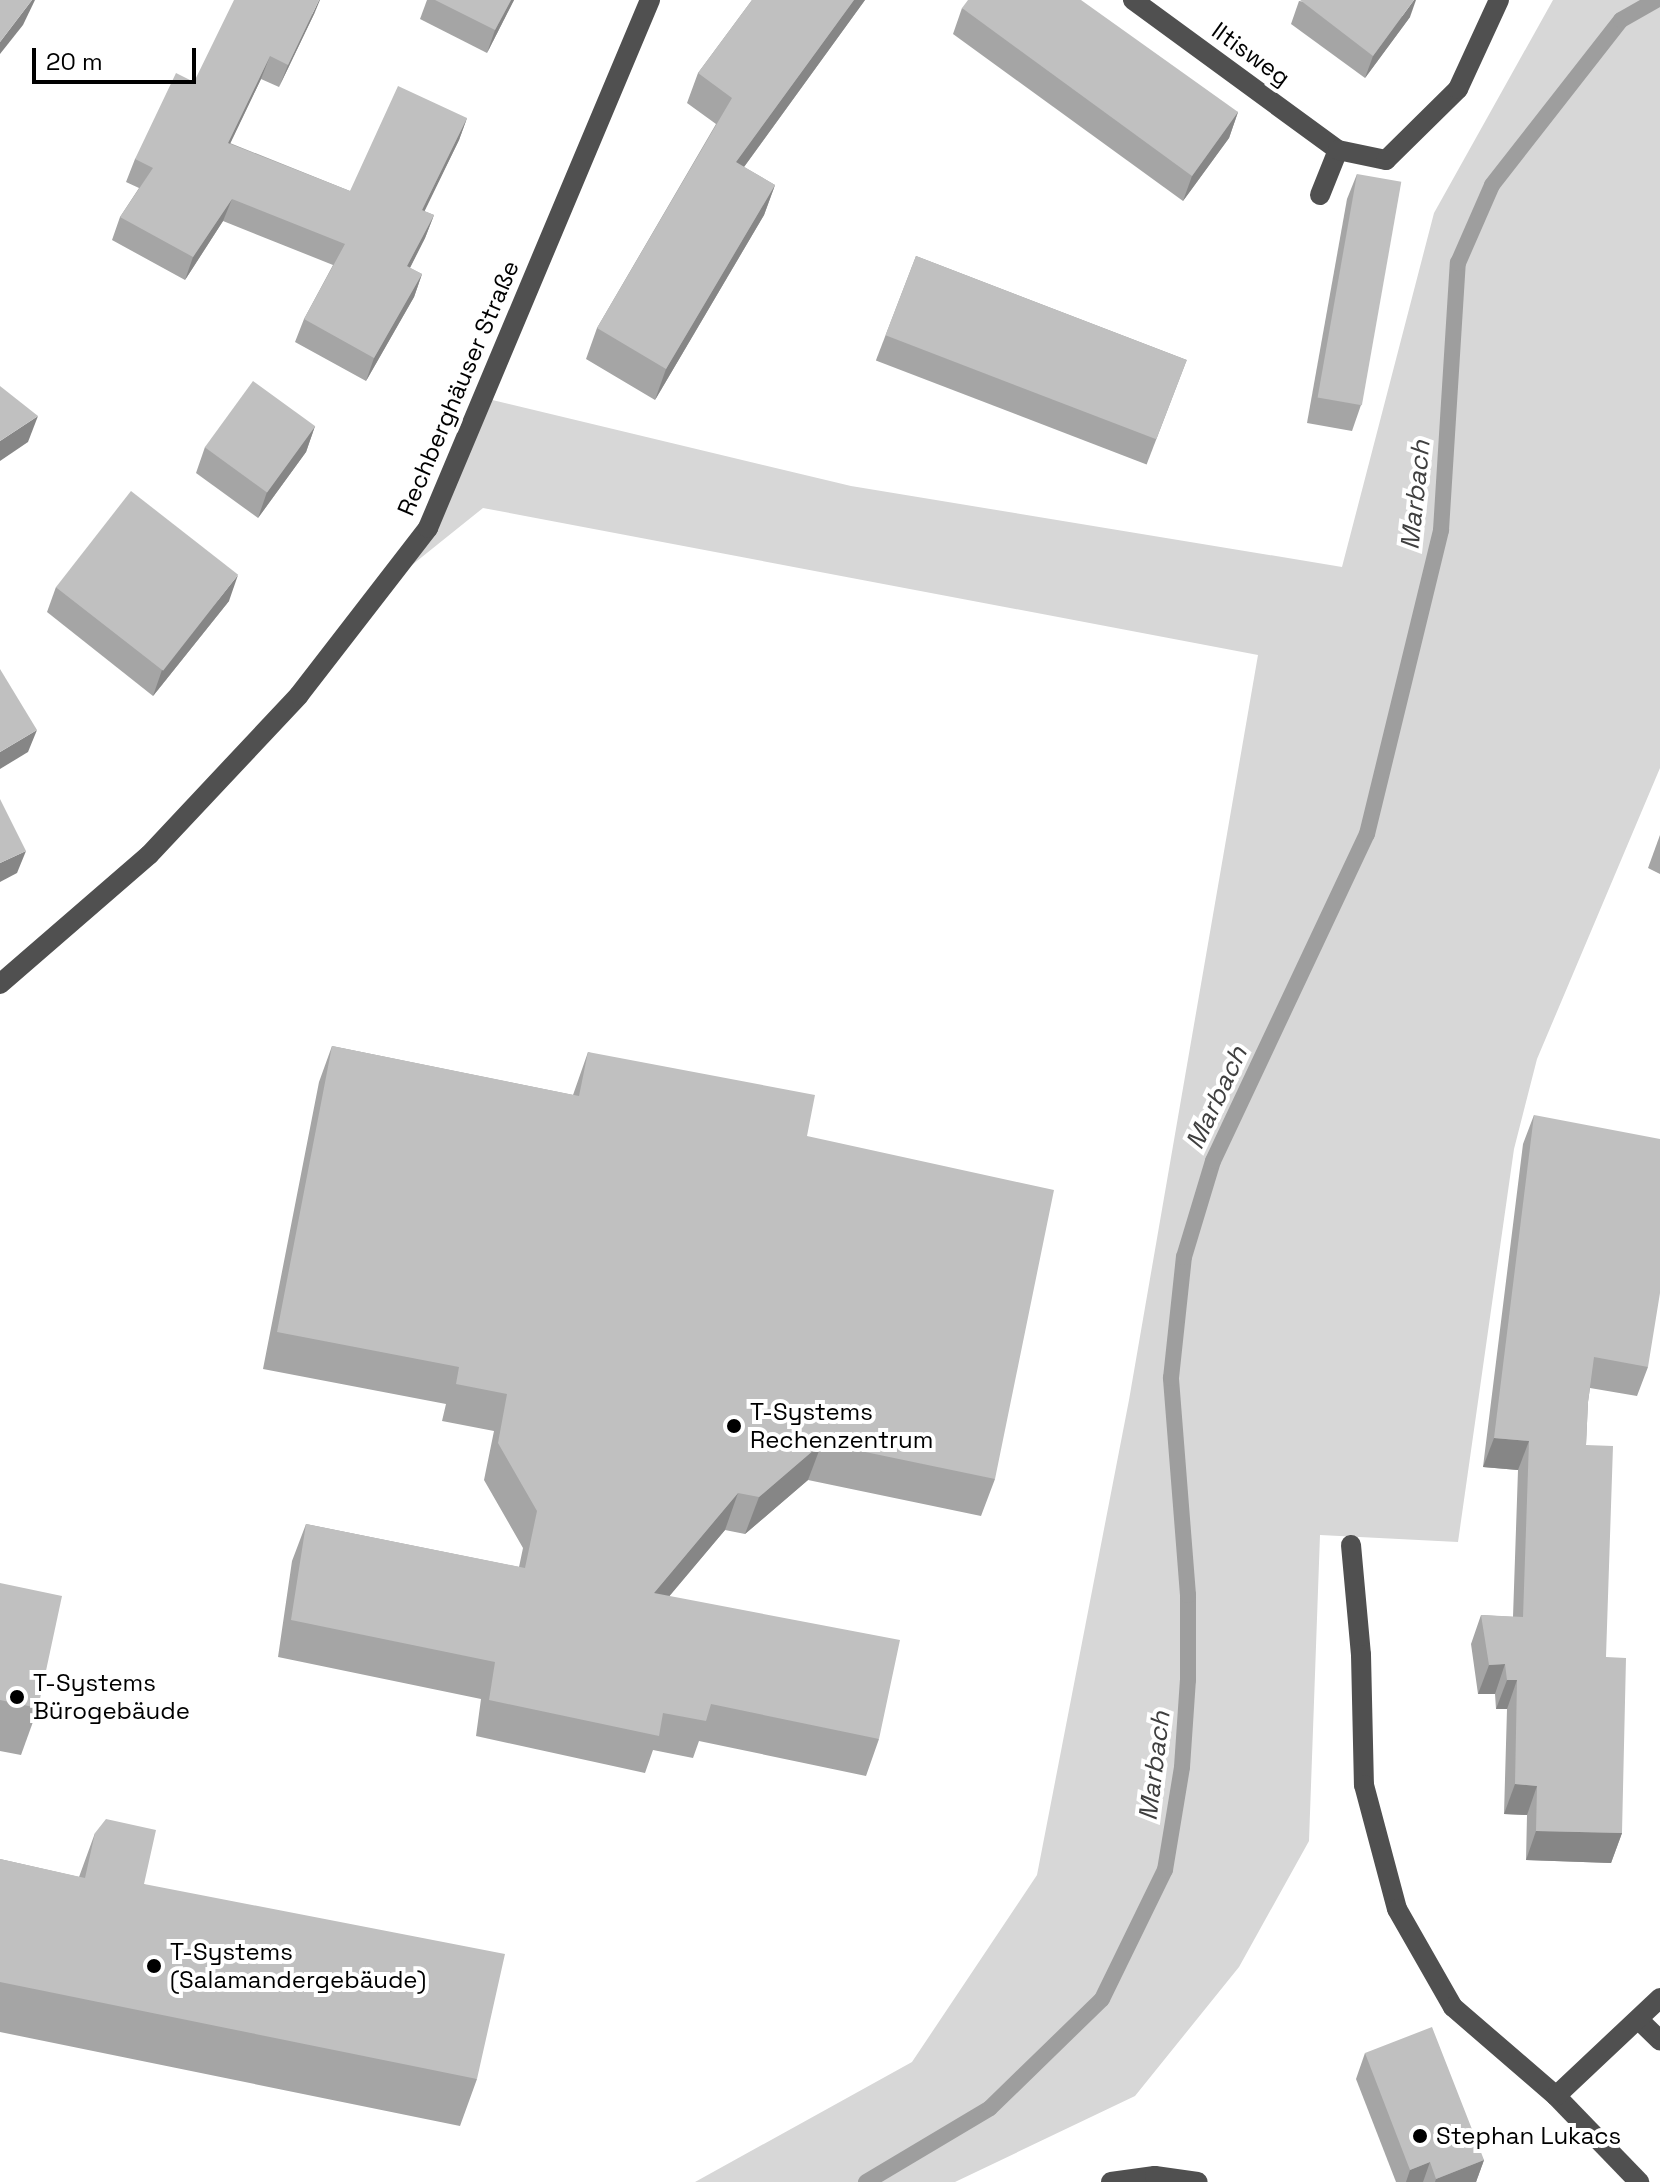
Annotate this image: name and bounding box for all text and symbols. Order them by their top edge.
street label: Iltisweg [1206,16,1296,92]
scale bar [36,32,200,82]
text: 20 m [46,46,103,77]
street label: Rechberghäuser Straße [391,256,525,520]
water label: Marbach [1395,439,1437,551]
water label: Marbach [1180,1042,1254,1154]
place label: T-Systems Rechenzentrum [750,1398,933,1454]
marker: T-Systems Rechenzentrum [725,1417,743,1435]
place label: T-Systems Bürogebäude [33,1669,190,1725]
marker: T-Systems Bürogebäude [8,1688,26,1706]
water label: Marbach [1133,1709,1177,1823]
place label: T-Systems (Salamandergebäude) [170,1938,426,1994]
marker: T-Systems (Salamandergebäude) [145,1957,163,1975]
place label: Stephan Lukacs [1436,2122,1621,2150]
marker: Stephan Lukacs [1411,2127,1429,2145]

